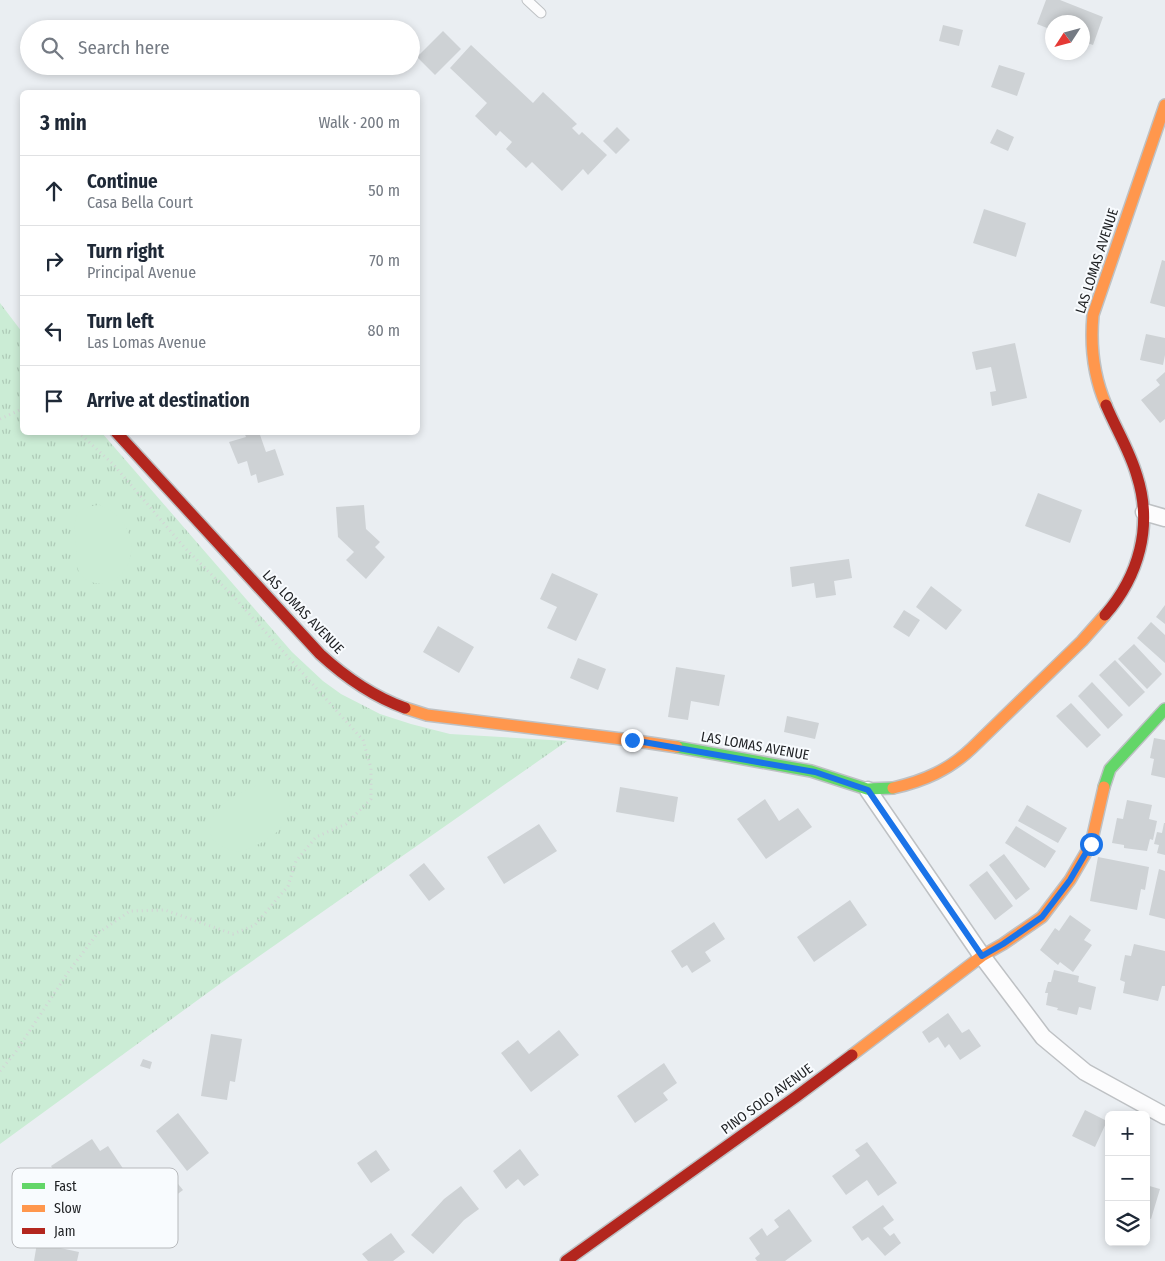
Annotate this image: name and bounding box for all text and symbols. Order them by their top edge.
north arrow [1045,15,1090,60]
search box [20,20,420,75]
icon: search [38,34,66,62]
text: Search here [78,36,170,59]
text: 3 min [40,110,87,136]
text: Walk · 200 m [318,113,400,132]
text: Continue [87,170,158,193]
icon: ahead [40,177,68,205]
text: 50 m [368,181,400,200]
text: Casa Bella Court [87,193,193,212]
street label: LAS LOMAS AVENUE [1072,206,1122,316]
text: Turn right [87,240,164,263]
icon: right [40,247,68,275]
text: 70 m [369,251,400,270]
text: Principal Avenue [87,263,196,282]
text: Turn left [87,310,154,333]
icon: left [40,317,68,345]
text: 80 m [368,321,400,340]
text: Las Lomas Avenue [87,333,206,352]
icon: arrive [40,387,68,415]
text: Arrive at destination [87,389,250,412]
street label: LAS LOMAS AVENUE [259,567,348,658]
street label: LAS LOMAS AVENUE [699,728,811,764]
route end [621,729,644,752]
route start [1080,833,1103,856]
street label: PINO SOLO AVENUE [718,1060,816,1138]
map controls [1105,1111,1150,1246]
button: + [1105,1111,1150,1156]
button: − [1105,1156,1150,1201]
legend [12,1168,178,1248]
text: Fast [54,1178,77,1195]
text: Slow [54,1200,81,1217]
button: layers [1105,1201,1150,1246]
text: Jam [54,1223,75,1240]

